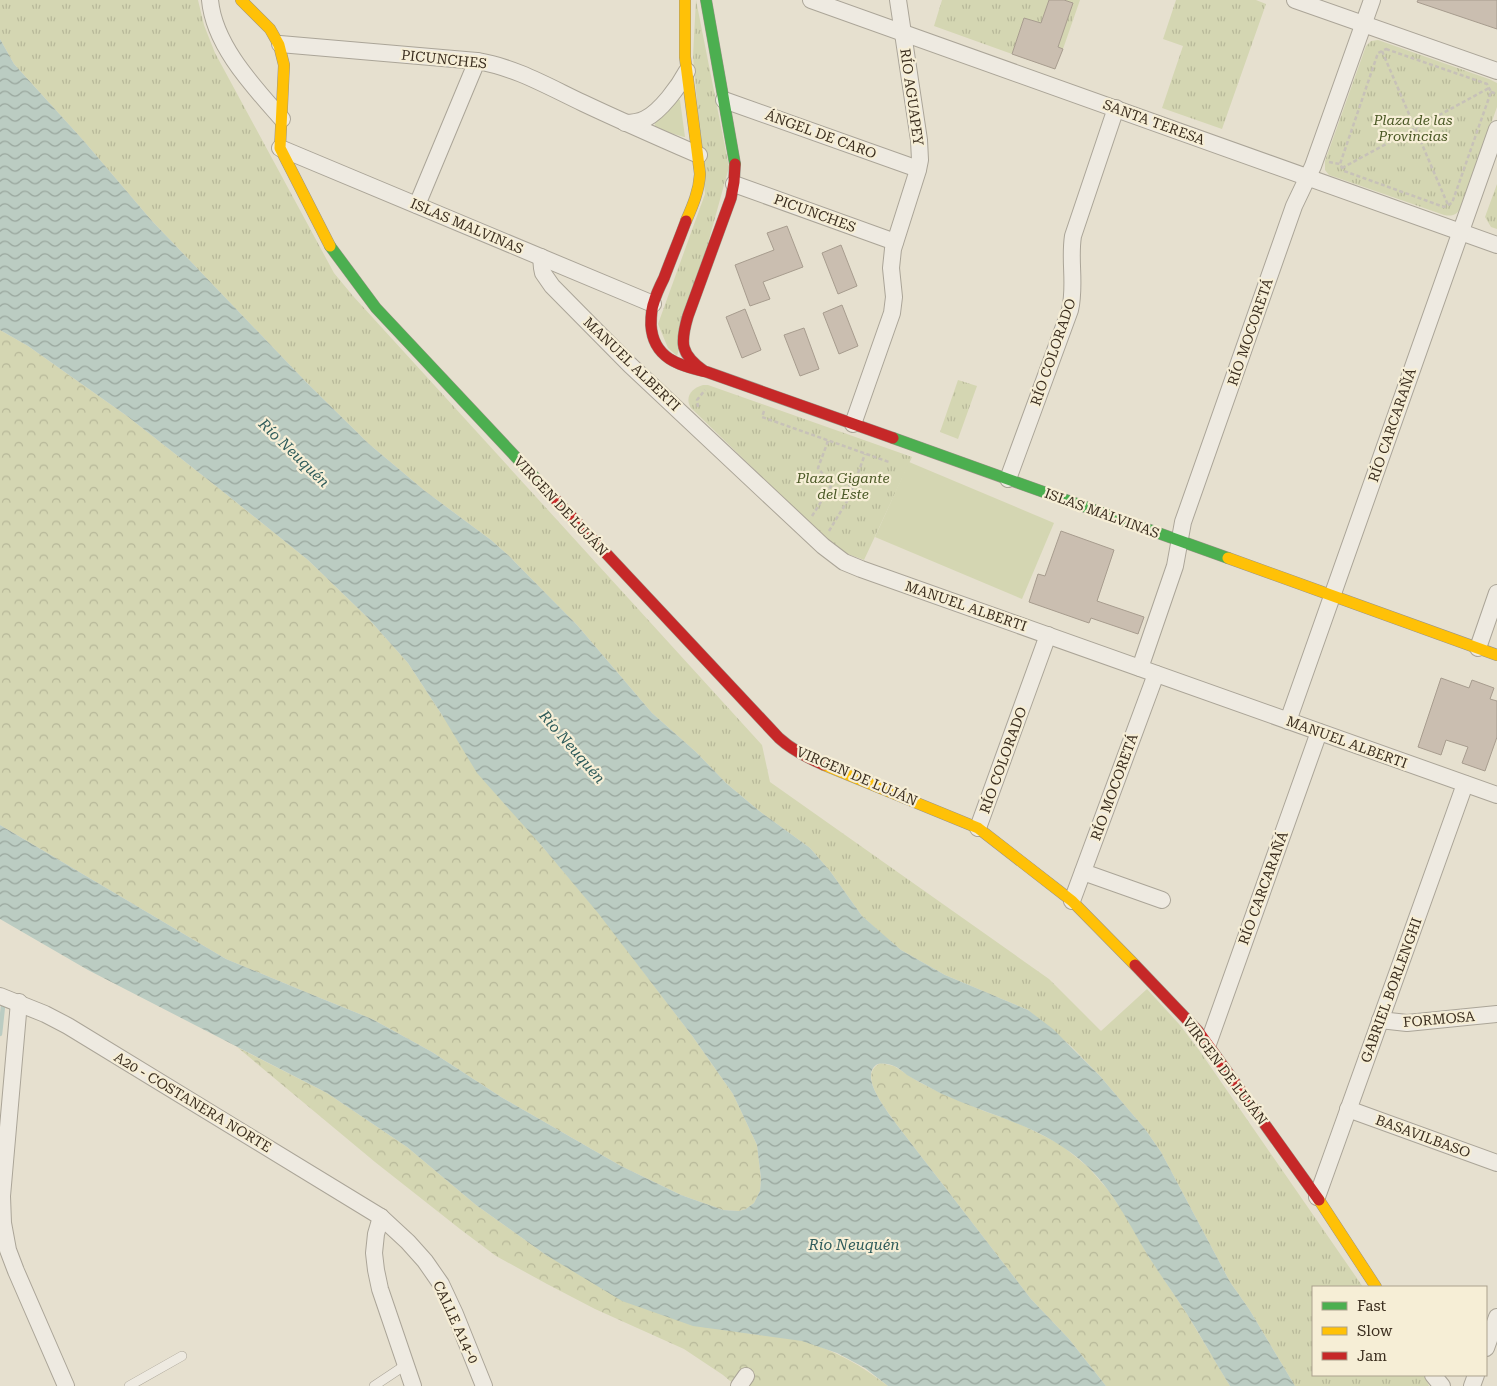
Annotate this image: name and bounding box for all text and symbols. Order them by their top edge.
street label: PICUNCHES [400,47,488,71]
street label: RÍO AGUAPEY [897,47,927,147]
street label: SANTA TERESA [1101,96,1207,148]
street label: ÁNGEL DE CARO [763,106,879,162]
park label: Plaza de las Provincias [1372,112,1453,144]
street label: PICUNCHES [772,191,858,235]
street label: ISLAS MALVINAS [408,195,526,257]
street label: RÍO MOCORETÁ [1224,276,1276,388]
street label: RÍO COLORADO [1027,296,1079,408]
street label: MANUEL ALBERTI [581,314,683,414]
street label: RÍO CARCARAÑÁ [1365,366,1419,484]
water label: Río Neuquén [254,414,333,491]
street label: VIRGEN DE LUJÁN [511,453,611,559]
park label: Plaza Gigante del Este [795,470,890,502]
street label: ISLAS MALVINAS [1042,485,1162,541]
street label: MANUEL ALBERTI [903,578,1029,634]
street label: RÍO COLORADO [976,705,1030,815]
water label: Río Neuquén [535,706,609,787]
street label: MANUEL ALBERTI [1284,713,1410,771]
street label: RÍO MOCORETÁ [1087,731,1141,843]
street label: VIRGEN DE LUJÁN [794,743,920,809]
street label: RÍO CARCARAÑÁ [1235,829,1291,947]
street label: GABRIEL BORLENGHI [1357,915,1425,1065]
street label: FORMOSA [1402,1008,1476,1030]
street label: VIRGEN DE LUJÁN [1179,1014,1271,1128]
street label: A20 - COSTANERA NORTE [112,1049,274,1155]
street label: BASAVILBASO [1373,1111,1473,1161]
water label: Río Neuquén [808,1236,900,1254]
street label: CALLE A14-0 [430,1278,482,1366]
legend [1312,1286,1487,1376]
text: Fast [1357,1297,1387,1315]
text: Slow [1357,1322,1393,1340]
text: Jam [1357,1347,1387,1365]

